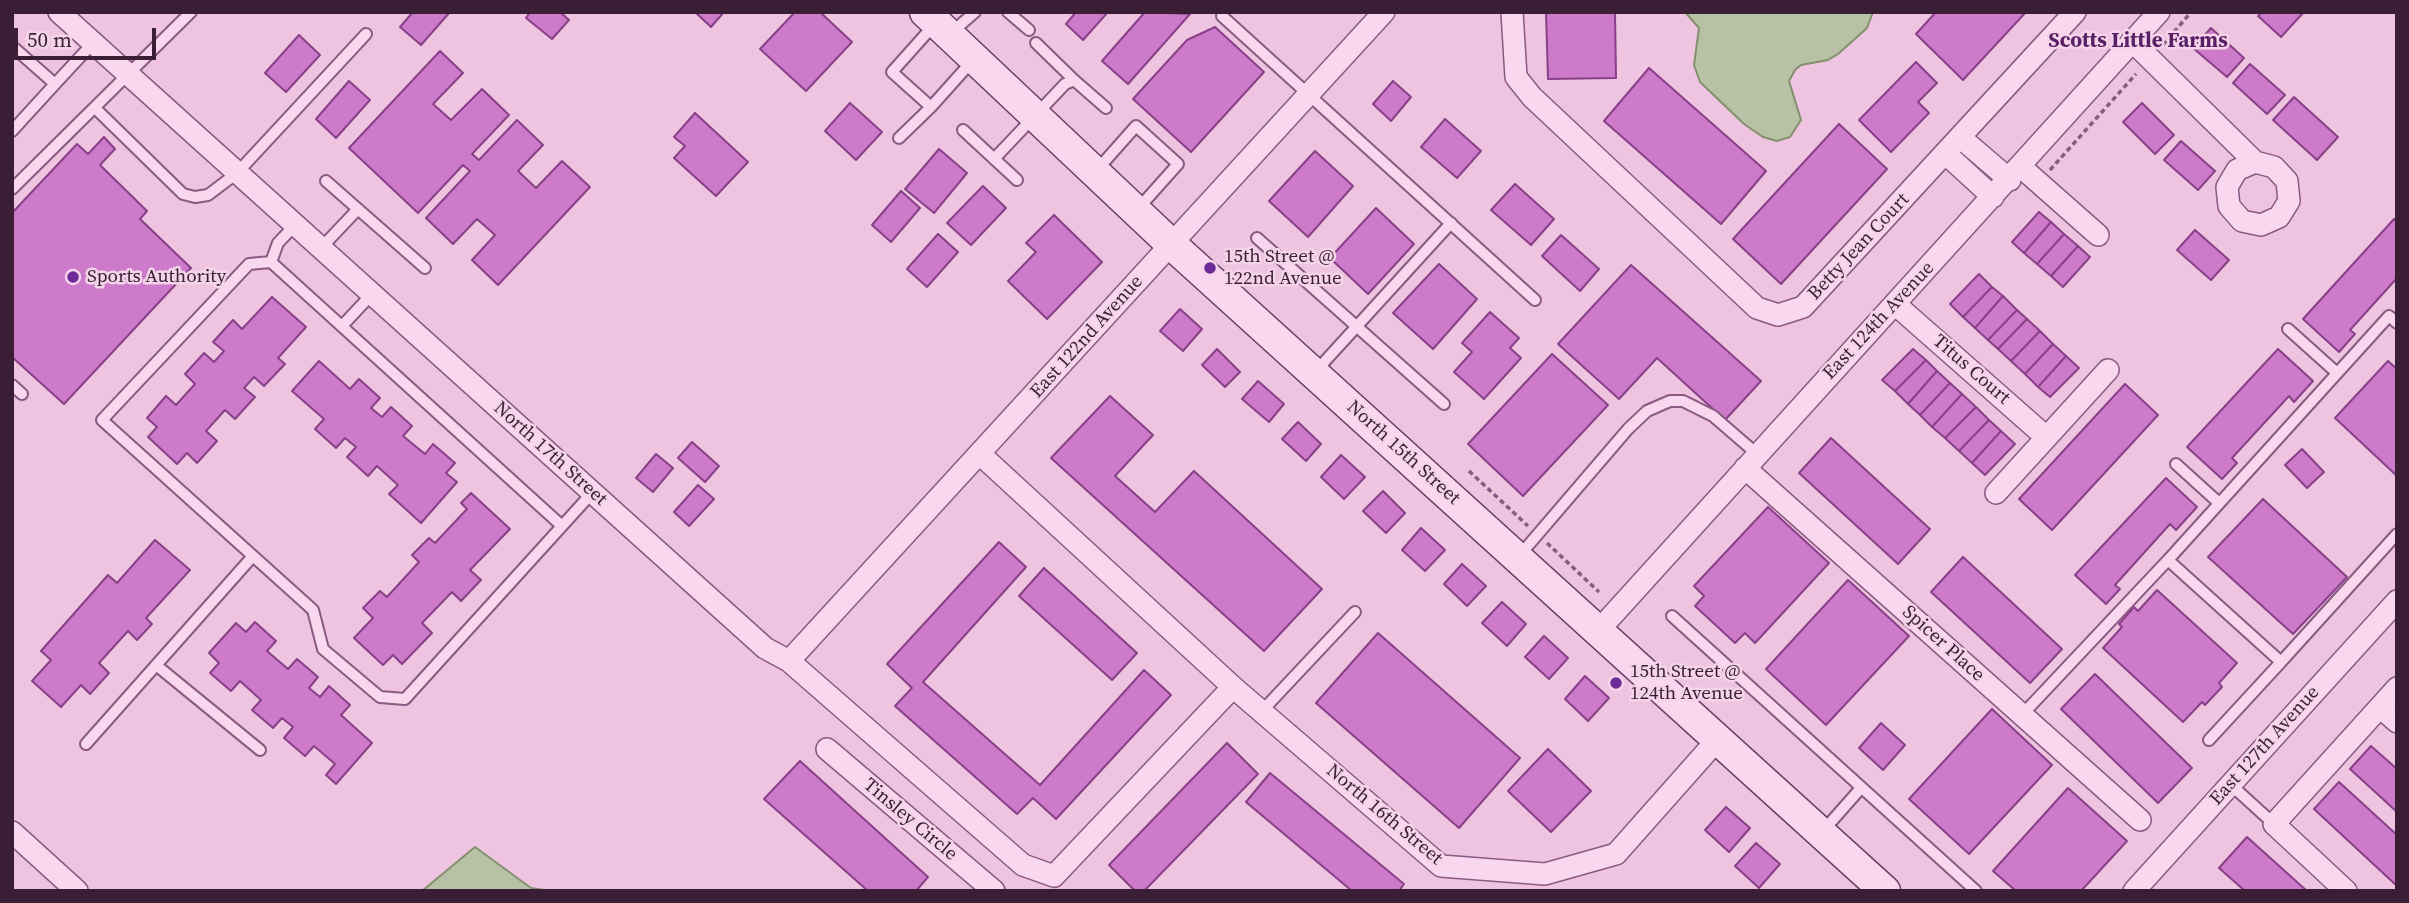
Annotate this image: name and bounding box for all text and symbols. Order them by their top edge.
scale bar [18,14,159,58]
text: 50 m [27,25,72,54]
district label: Scotts Little Farms [2048,29,2228,55]
street label: Betty Jean Court [1804,189,1914,305]
place label: 15th Street @ 122nd Avenue [1224,246,1342,290]
street label: East 124th Avenue [1819,257,1939,385]
marker: 15th Street @ 122nd Avenue [1202,260,1218,276]
place label: Sports Authority [87,266,226,288]
marker: Sports Authority [65,269,81,285]
street label: East 122nd Avenue [1026,271,1148,403]
street label: Titus Court [1928,330,2014,410]
street label: North 15th Street [1342,396,1464,510]
street label: North 17th Street [489,397,611,511]
street label: Spicer Place [1897,601,1989,687]
place label: 15th Street @ 124th Avenue [1630,661,1743,705]
marker: 15th Street @ 124th Avenue [1608,675,1624,691]
street label: East 127th Avenue [2205,682,2325,810]
street label: North 16th Street [1321,760,1447,870]
street label: Tinsley Circle [858,774,962,866]

